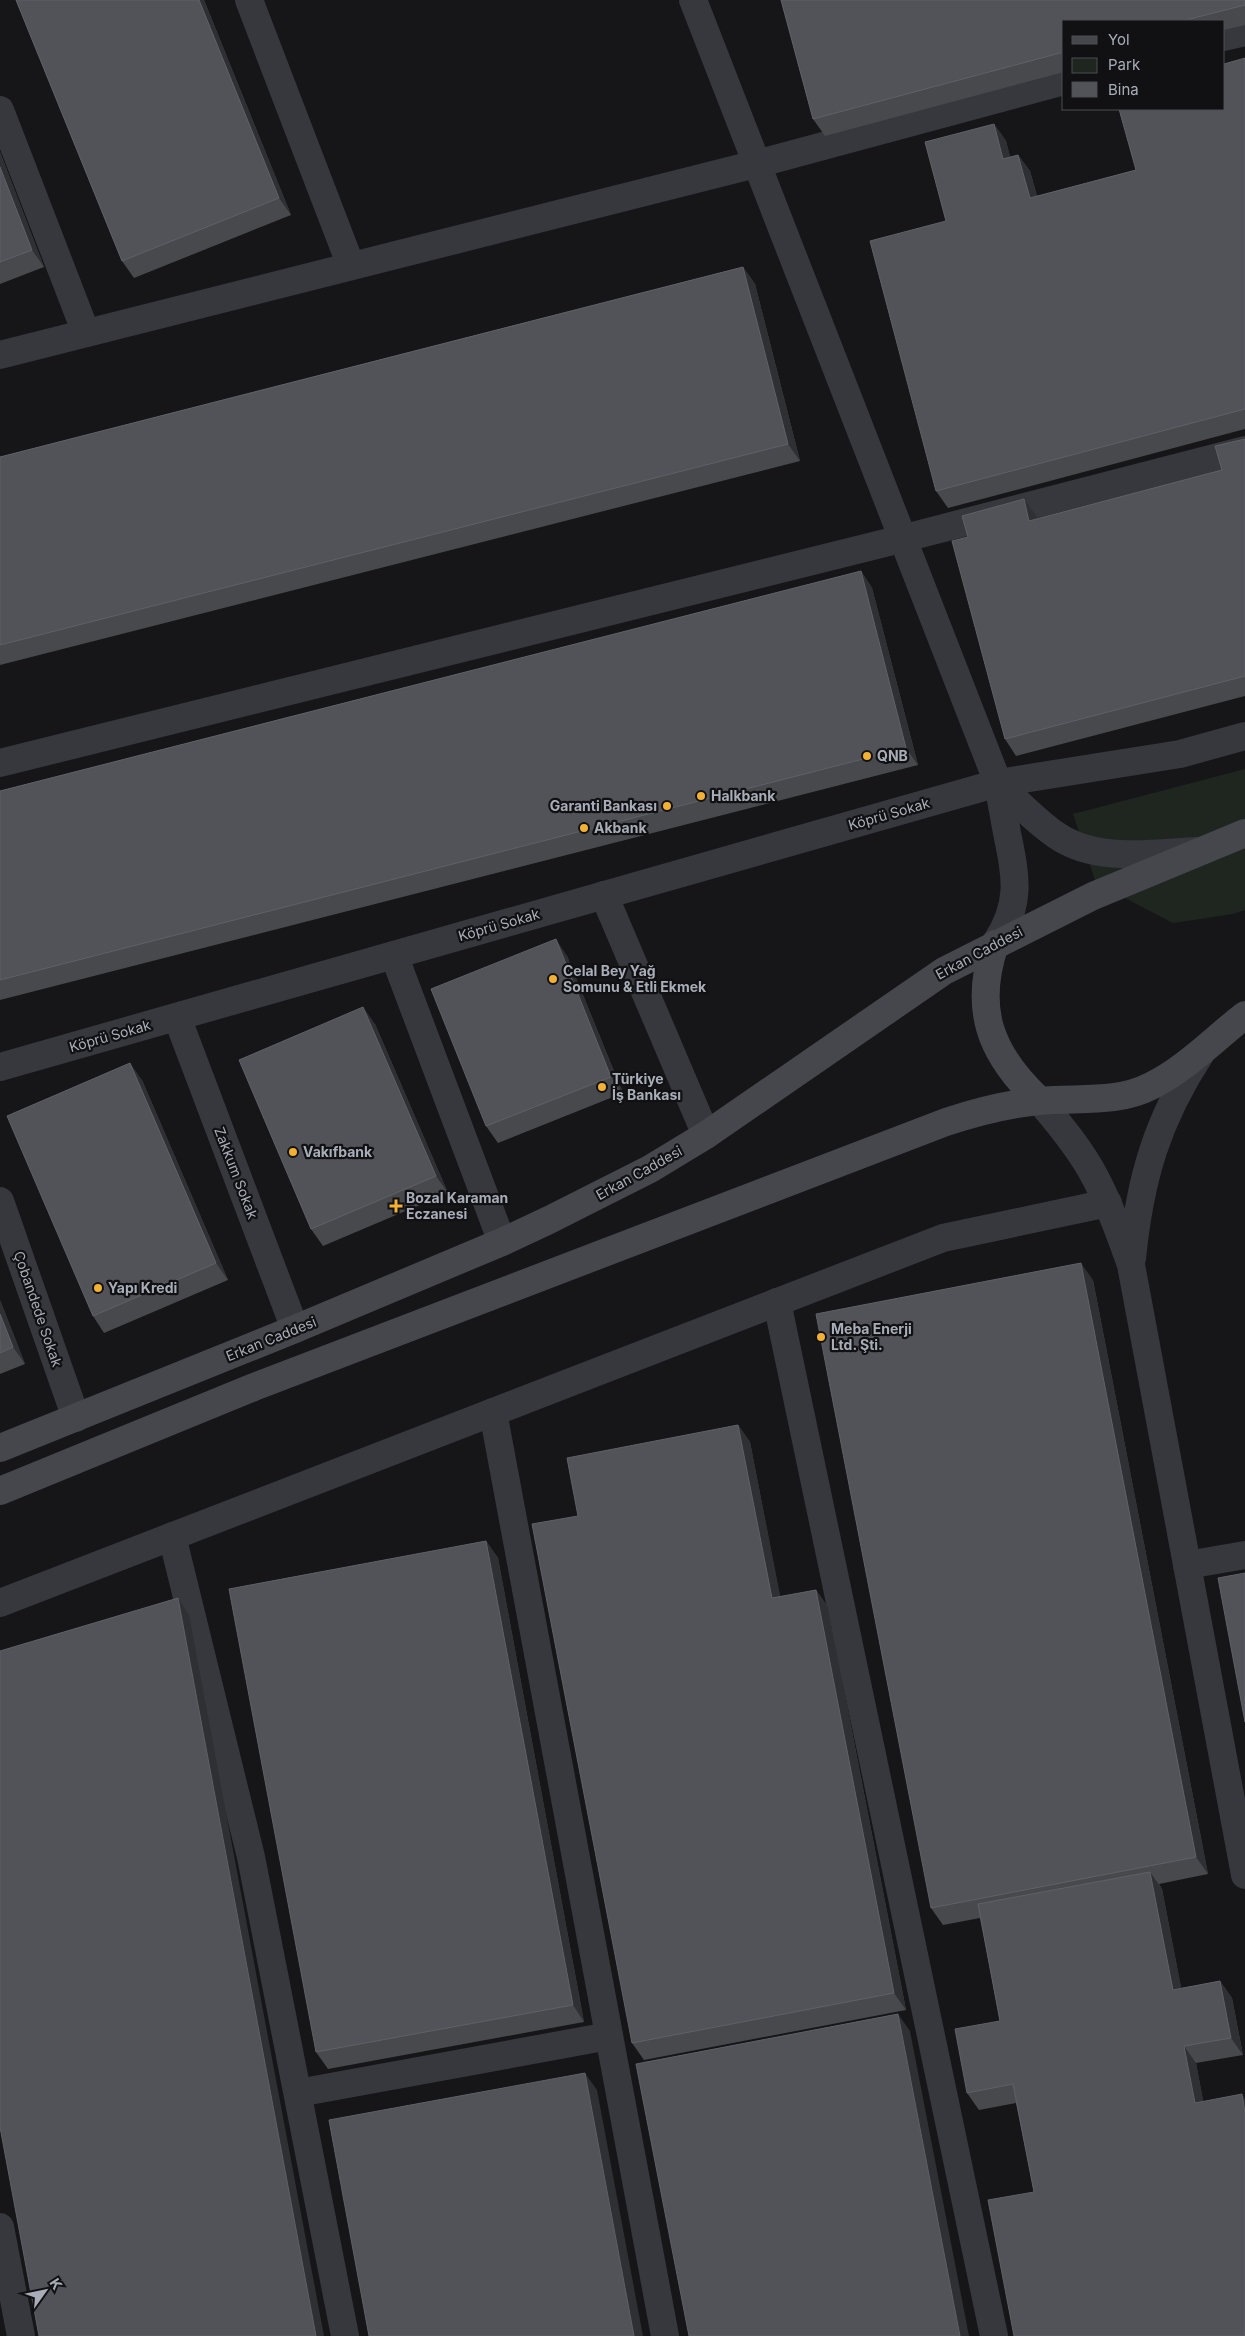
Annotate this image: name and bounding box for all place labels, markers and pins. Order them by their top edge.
place label: QNB [877,747,908,764]
marker: QNB [861,750,873,762]
place label: Halkbank [711,787,776,804]
marker: Halkbank [695,790,707,802]
place label: Garanti Bankası [550,797,657,814]
marker: Garanti Bankası [661,800,673,812]
place label: Akbank [594,819,647,836]
marker: Akbank [578,822,590,834]
place label: Celal Bey Yağ Somunu & Etli Ekmek [563,962,707,995]
marker: Celal Bey Yağ Somunu & Etli Ekmek [547,973,559,985]
place label: Türkiye İş Bankası [612,1070,681,1103]
marker: Türkiye İş Bankası [596,1081,608,1093]
place label: Vakıfbank [303,1143,373,1160]
marker: Vakıfbank [287,1146,299,1158]
place label: Bozal Karaman Eczanesi [406,1189,508,1222]
marker: Bozal Karaman Eczanesi [390,1200,402,1212]
place label: Yapı Kredi [108,1279,177,1296]
marker: Yapı Kredi [92,1282,104,1294]
place label: Meba Enerji Ltd. Şti. [831,1320,912,1353]
marker: Meba Enerji Ltd. Şti. [815,1331,827,1343]

